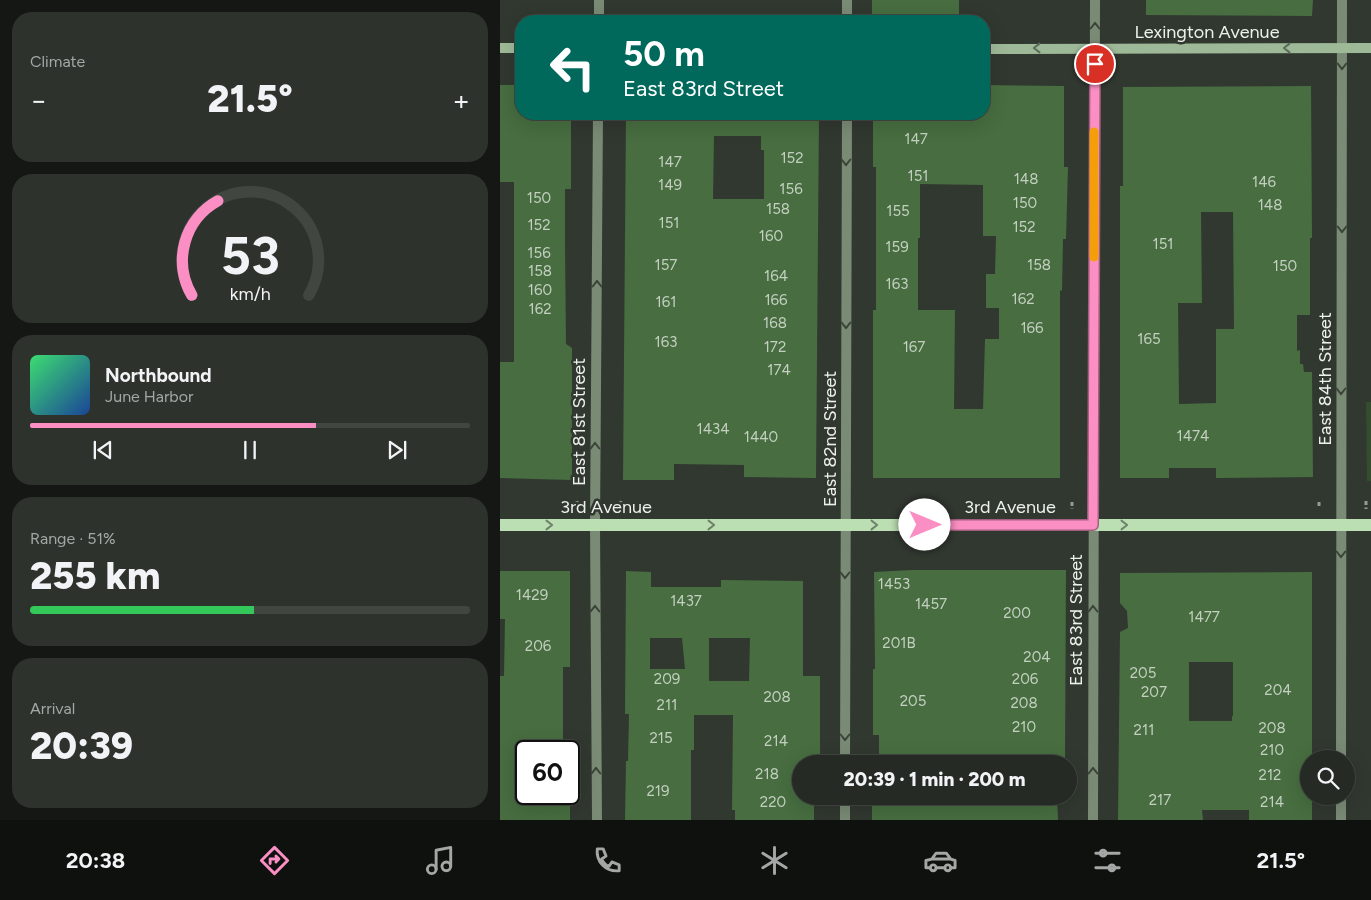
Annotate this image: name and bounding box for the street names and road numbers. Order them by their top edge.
street label: Lexington Avenue [1135,21,1280,43]
street label: East 84th Street [1314,312,1336,446]
street label: East 81st Street [568,358,590,486]
street label: East 82nd Street [819,371,841,507]
street label: 3rd Avenue [560,496,652,518]
street label: 3rd Avenue [964,496,1056,518]
street label: East 83rd Street [1065,554,1087,686]

